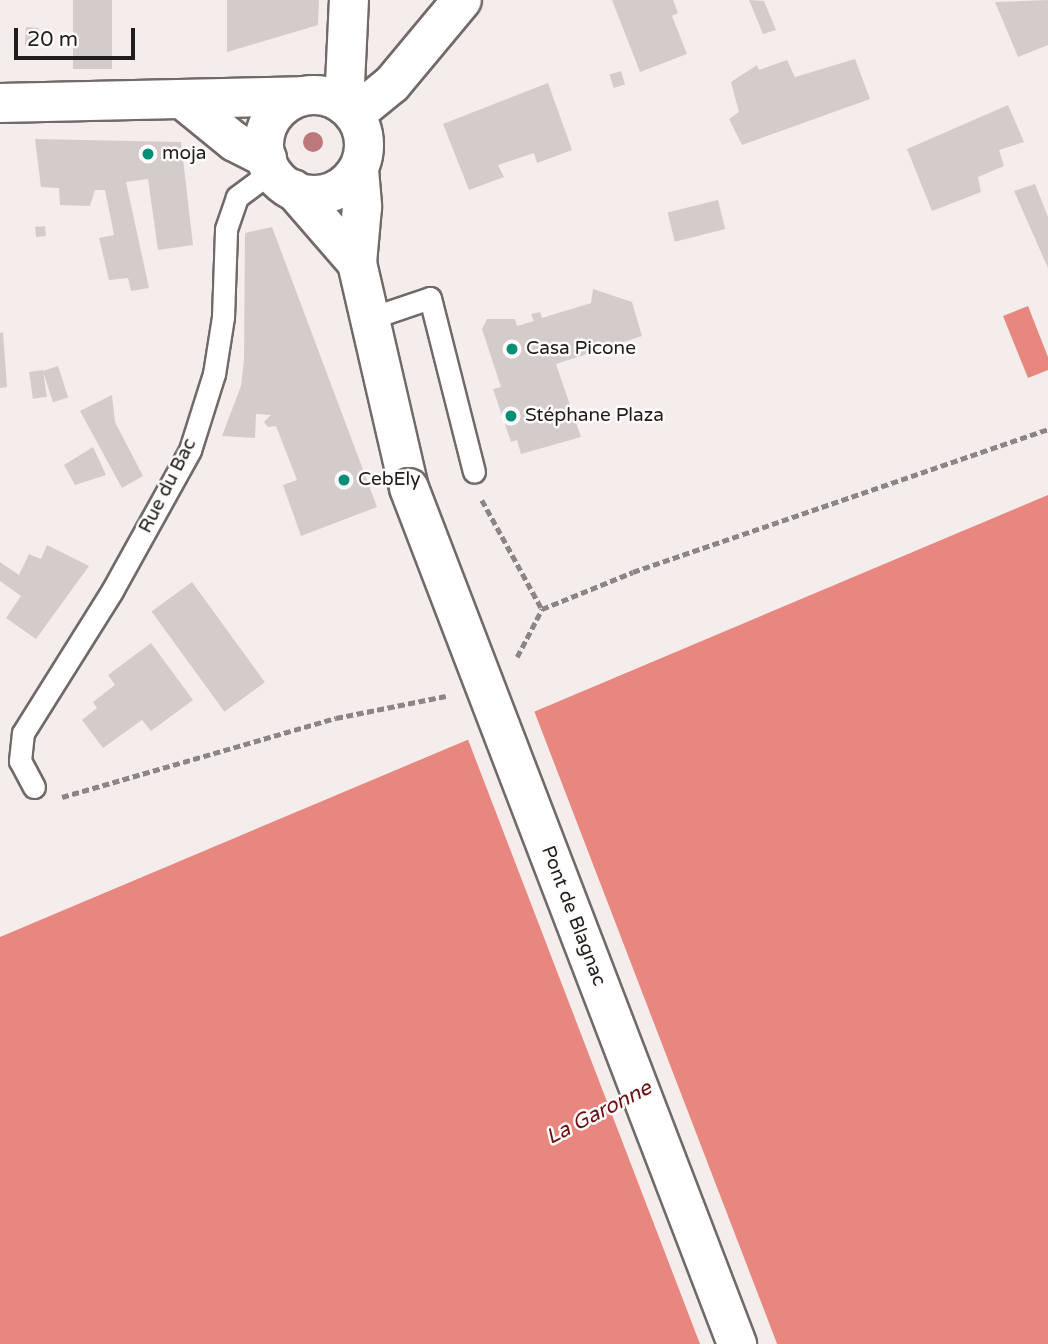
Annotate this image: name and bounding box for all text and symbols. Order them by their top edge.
scale bar [18,14,138,58]
text: 20 m [27,27,78,52]
place label: moja [162,143,206,165]
marker: moja [140,146,156,162]
place label: Casa Picone [526,338,636,360]
marker: Casa Picone [504,341,520,357]
place label: Stéphane Plaza [525,405,664,427]
marker: Stéphane Plaza [503,408,519,424]
street label: Rue du Bac [134,435,202,537]
place label: CebEly [358,469,420,491]
marker: CebEly [336,472,352,488]
street label: Pont de Blagnac [536,843,610,989]
water label: La Garonne [542,1076,656,1150]

